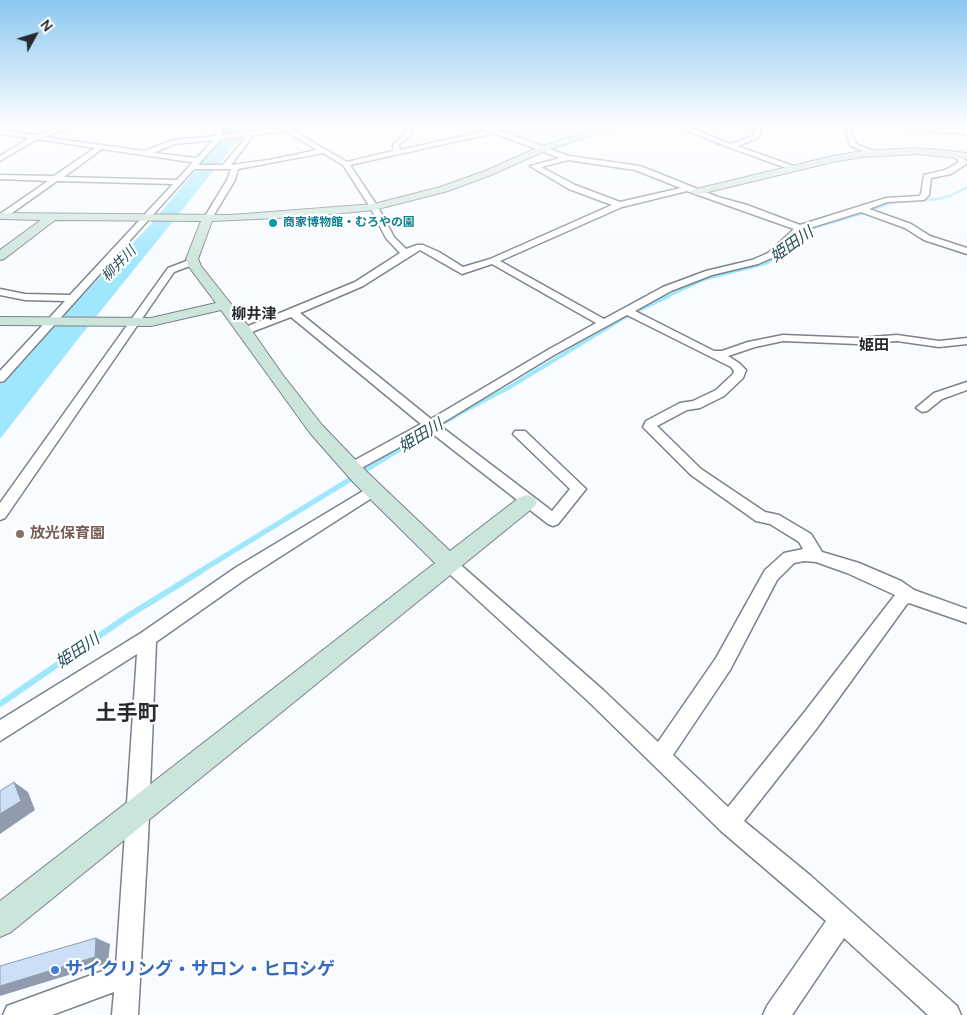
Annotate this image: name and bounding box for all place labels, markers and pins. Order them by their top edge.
place label: 商家博物館・むろやの園 [283,216,415,230]
marker: 商家博物館・むろやの園 [267,217,279,229]
place label: 放光保育園 [30,525,105,543]
marker: 放光保育園 [14,528,26,540]
place label: サイクリング・サロン・ヒロシゲ [65,959,335,981]
marker: サイクリング・サロン・ヒロシゲ [49,964,61,976]

